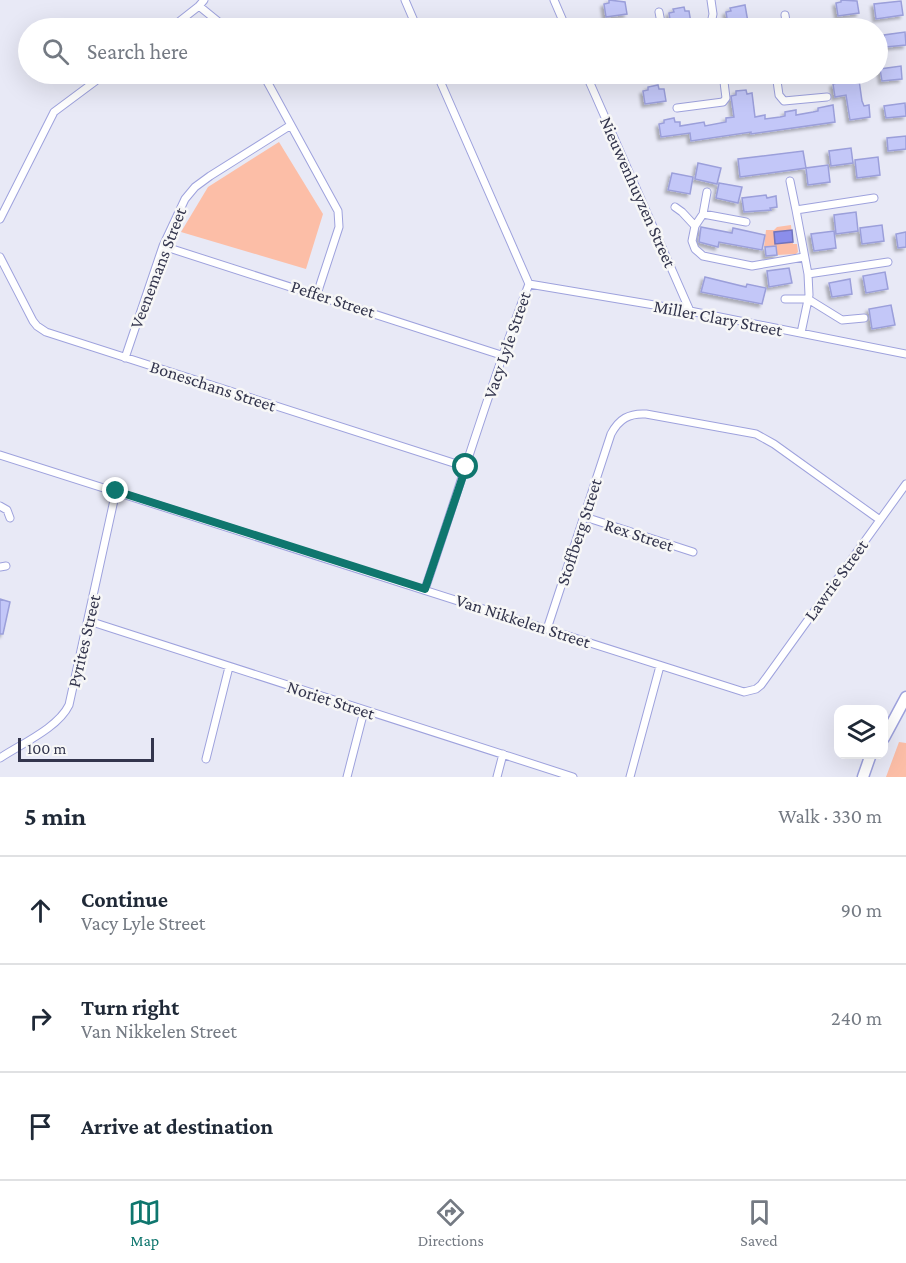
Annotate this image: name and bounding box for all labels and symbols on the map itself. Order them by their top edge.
street label: Nieuwenhuyzen Street [596,114,681,271]
street label: Veenemans Street [126,204,191,331]
street label: Peffer Street [289,276,378,322]
street label: Vacy Lyle Street [479,288,535,401]
street label: Miller Clary Street [652,296,785,340]
street label: Boneschans Street [148,356,279,416]
route start [452,453,478,479]
street label: Stoffberg Street [552,475,606,588]
route end [102,477,128,503]
street label: Rex Street [602,514,677,556]
street label: Lawrie Street [800,535,873,624]
street label: Van Nikkelen Street [453,590,594,652]
street label: Pyrites Street [64,592,105,689]
street label: Noriet Street [285,676,378,724]
scale bar [18,735,154,762]

